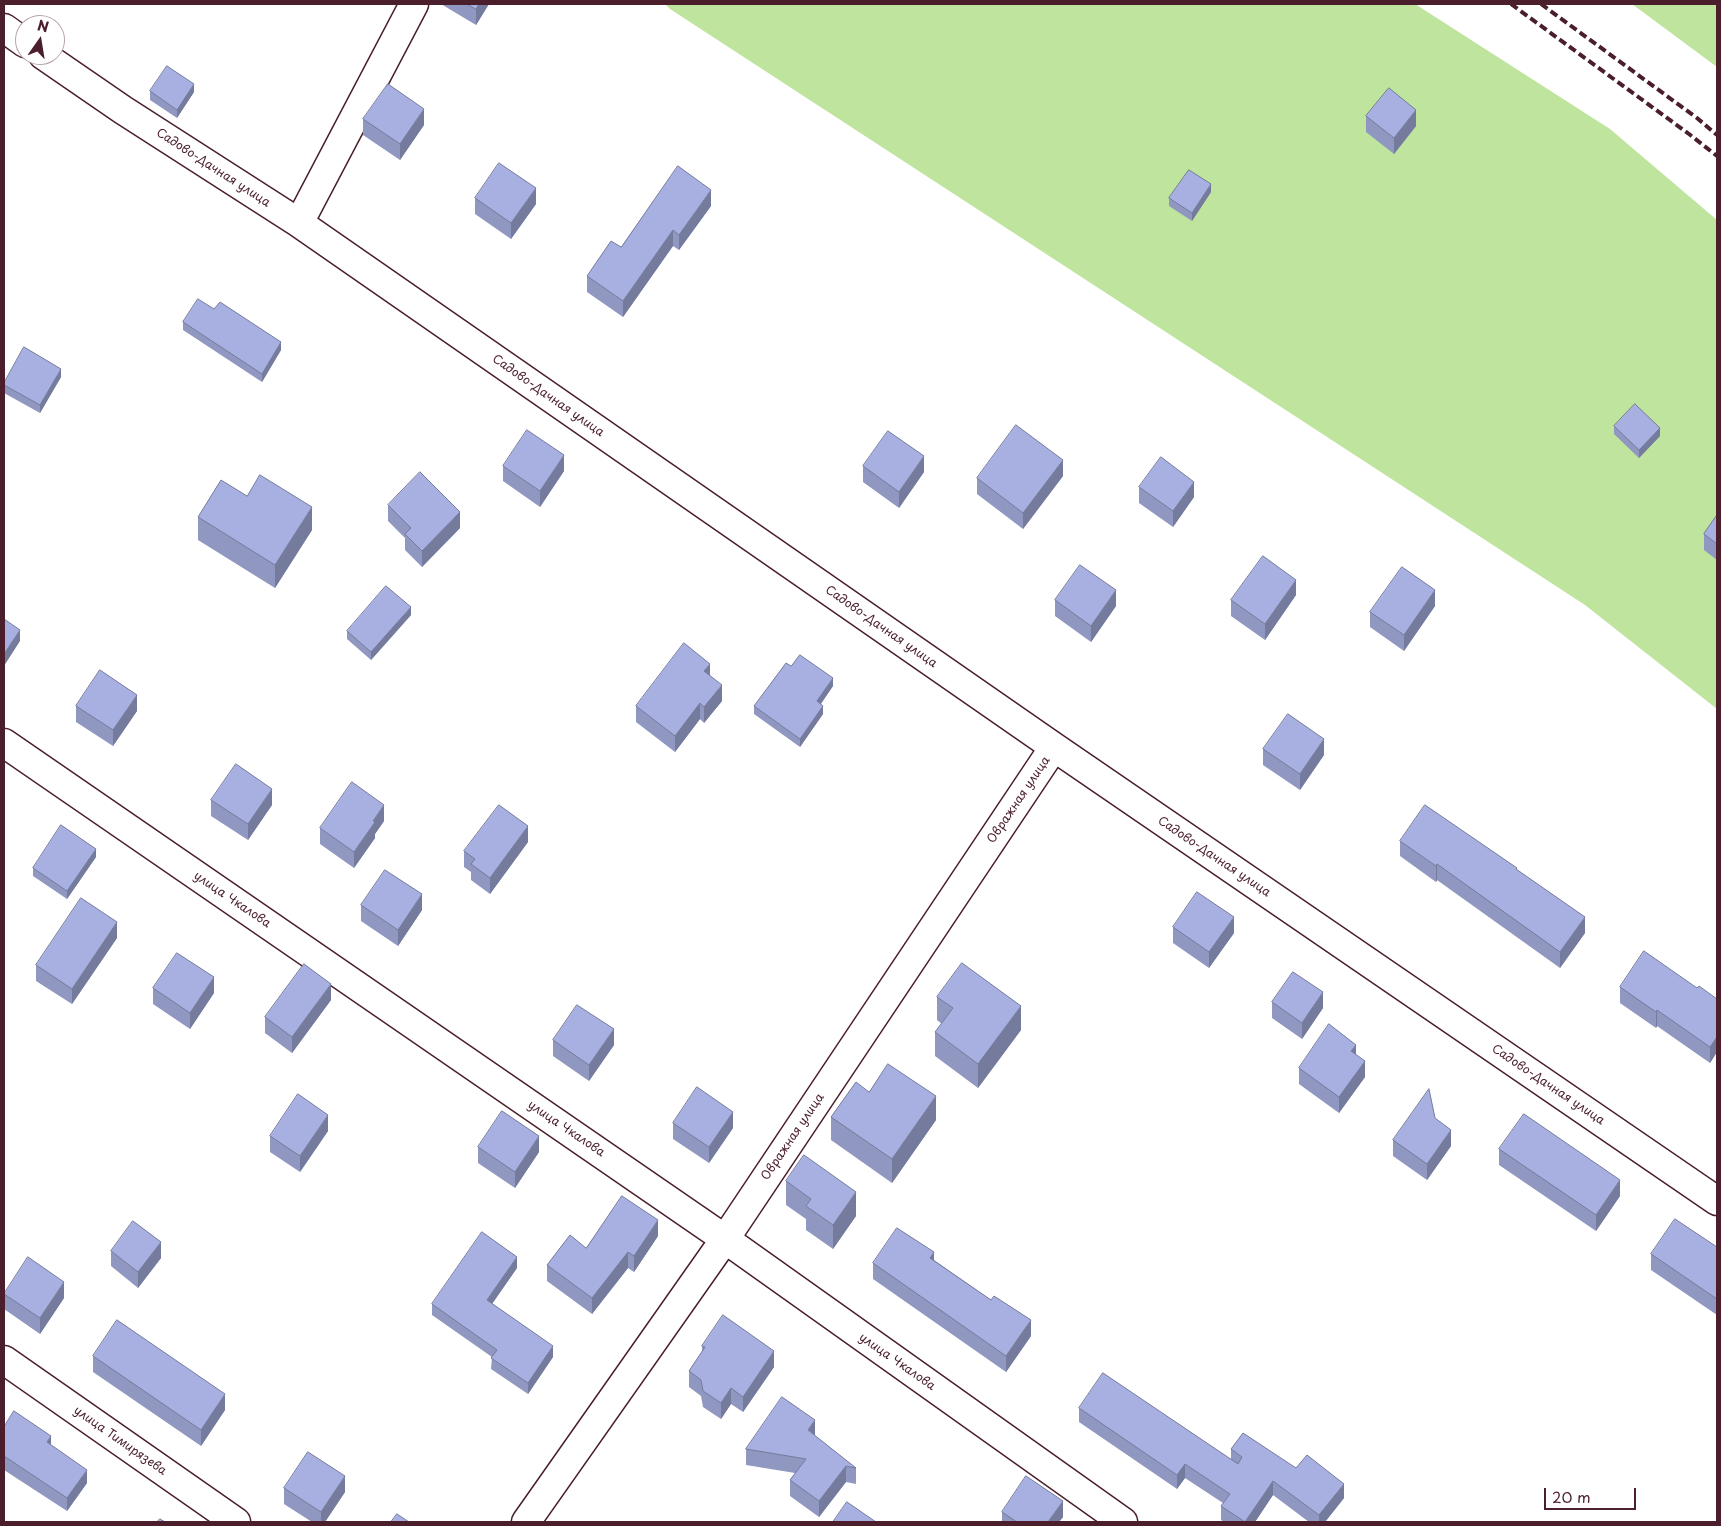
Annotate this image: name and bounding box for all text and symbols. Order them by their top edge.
text: N [35,14,51,37]
north arrow [15,15,65,65]
street label: Садово-Дачная улица [153,126,273,210]
street label: Садово-Дачная улица [489,352,607,440]
street label: Садово-Дачная улица [822,583,940,671]
street label: Овражная улица [985,754,1053,846]
street label: Садово-Дачная улица [1155,814,1273,900]
street label: улица Чкалова [191,869,273,931]
street label: Садово-Дачная улица [1489,1042,1607,1128]
street label: Овражная улица [759,1091,827,1183]
street label: улица Чкалова [525,1098,607,1160]
street label: улица Чкалова [856,1330,938,1394]
street label: улица Тимирязева [71,1404,169,1478]
scale bar [1546,1478,1638,1510]
text: 20 m [1552,1485,1591,1508]

